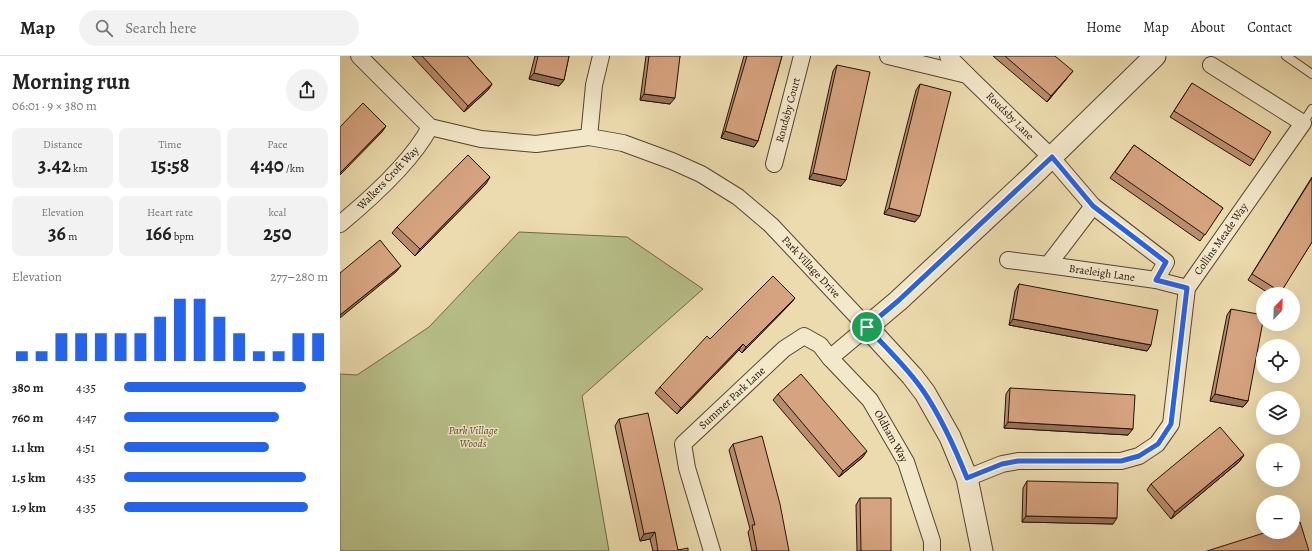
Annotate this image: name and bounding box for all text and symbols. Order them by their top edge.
search box [79,10,359,46]
text: Map [20,15,55,41]
icon: search [93,17,115,39]
text: Search here [125,18,197,38]
text: Home [1086,18,1121,37]
text: Map [1143,18,1169,37]
text: About [1191,18,1225,37]
text: Contact [1247,18,1292,37]
text: Morning run [12,67,130,97]
button: share [286,69,328,111]
street label: Roudsby Court [772,76,804,144]
street label: Roudsby Lane [983,89,1037,143]
text: 06:01 · 9 × 380 m [12,97,97,114]
text: Distance [43,137,82,152]
text: Time [159,137,181,152]
text: Pace [267,137,288,152]
street label: Walkers Croft Way [353,143,422,214]
text: 3.42 [38,152,71,179]
text: 15:58 [151,152,189,179]
text: 4:40 [250,152,284,179]
text: km [71,161,88,176]
text: /km [284,161,304,176]
street label: Collins Meade Way [1191,200,1251,278]
text: Elevation [42,205,84,220]
text: Heart rate [147,205,193,220]
text: kcal [269,205,286,220]
text: 36 [48,220,66,247]
text: 166 [146,220,172,247]
text: 250 [263,220,291,247]
text: m [66,229,77,244]
text: bpm [172,229,194,244]
street label: Park Village Drive [778,233,844,301]
street label: Braeleigh Lane [1068,261,1136,285]
text: Elevation [12,268,62,285]
text: 277–280 m [270,268,328,285]
north arrow [1256,287,1300,331]
map controls [1256,287,1300,539]
pin [850,310,884,344]
icon: arrive [856,316,878,338]
button: locate [1256,339,1300,383]
street label: Summer Park Lane [695,363,769,433]
text: 380 m [12,379,44,396]
text: 4:35 [76,379,96,396]
button: layers [1256,391,1300,435]
street label: Oldham Way [870,407,912,465]
text: 760 m [12,409,43,426]
text: 4:47 [76,409,96,426]
park label: Park Village Woods [448,423,498,451]
text: 1.1 km [12,439,45,456]
text: 4:51 [76,439,95,456]
button: + [1256,443,1300,487]
text: 1.5 km [12,469,46,486]
text: 4:35 [76,469,96,486]
button: − [1256,495,1300,539]
text: 1.9 km [12,499,46,516]
text: 4:35 [76,499,96,516]

